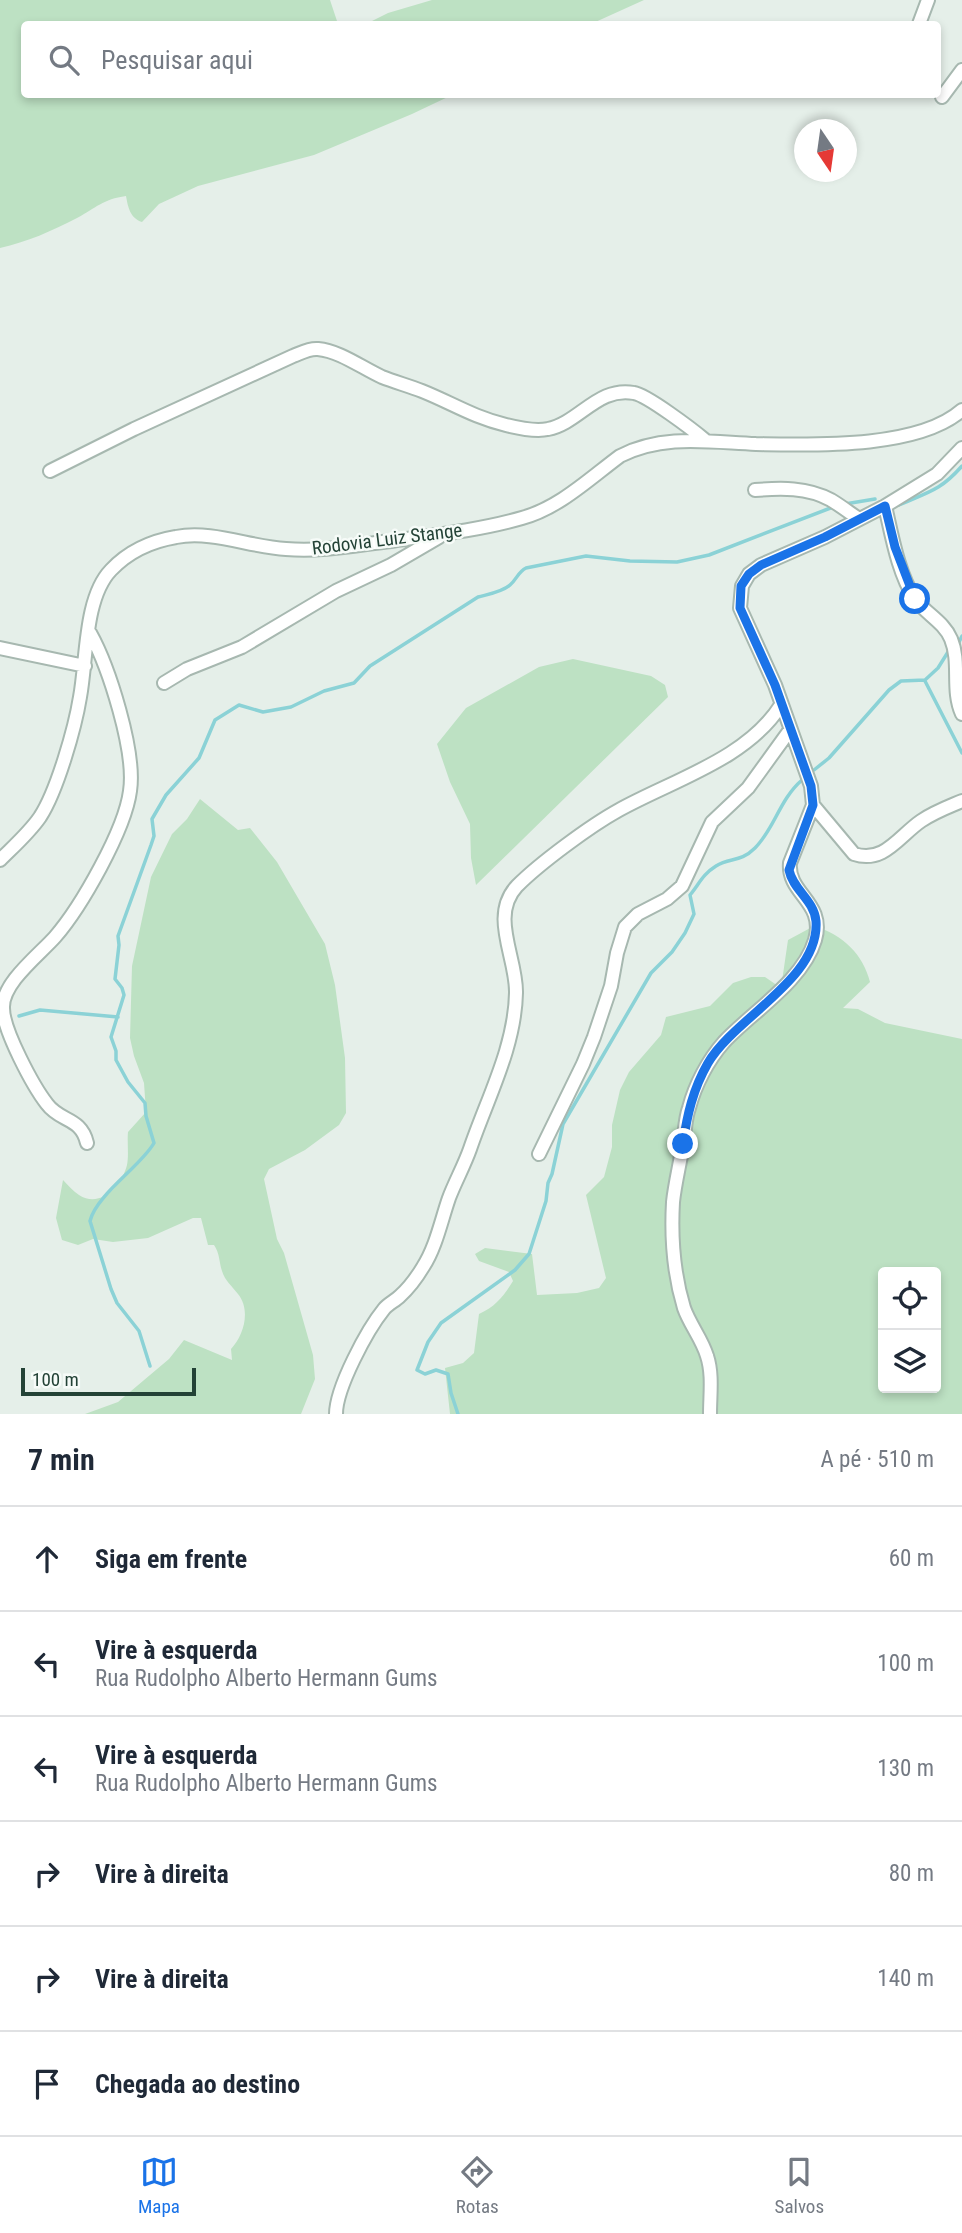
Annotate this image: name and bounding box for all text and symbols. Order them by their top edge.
search box [21,21,941,98]
icon: search [45,41,83,79]
text: Pesquisar aqui [101,45,253,75]
north arrow [794,119,857,182]
street label: Rodovia Luiz Stange [310,518,464,560]
route start [899,583,930,614]
route end [667,1128,698,1159]
map controls [878,1267,941,1393]
button: locate [878,1267,941,1330]
button: layers [878,1330,941,1393]
scale bar [21,1365,196,1397]
text: 100 m [32,1368,79,1391]
text: 7 min [28,1442,95,1477]
text: A pé · 510 m [821,1446,934,1473]
icon: ahead [28,1540,66,1578]
text: Siga em frente [95,1544,247,1574]
text: 60 m [889,1545,934,1572]
text: Vire à esquerda [95,1635,258,1665]
icon: left [28,1645,66,1683]
text: 100 m [877,1650,934,1677]
text: Rua Rudolpho Alberto Hermann Gums [95,1665,438,1692]
text: Vire à esquerda [95,1740,258,1770]
icon: left [28,1750,66,1788]
text: 130 m [877,1755,934,1782]
text: Rua Rudolpho Alberto Hermann Gums [95,1770,438,1797]
icon: right [28,1855,66,1893]
text: Vire à direita [95,1859,229,1889]
text: 80 m [889,1860,934,1887]
icon: right [28,1960,66,1998]
text: Vire à direita [95,1964,229,1994]
text: 140 m [877,1965,934,1992]
icon: arrive [28,2065,66,2103]
text: Chegada ao destino [95,2069,300,2099]
tab: Mapa [138,2153,180,2218]
tab: Rotas [456,2153,499,2218]
tab: Salvos [775,2153,824,2218]

